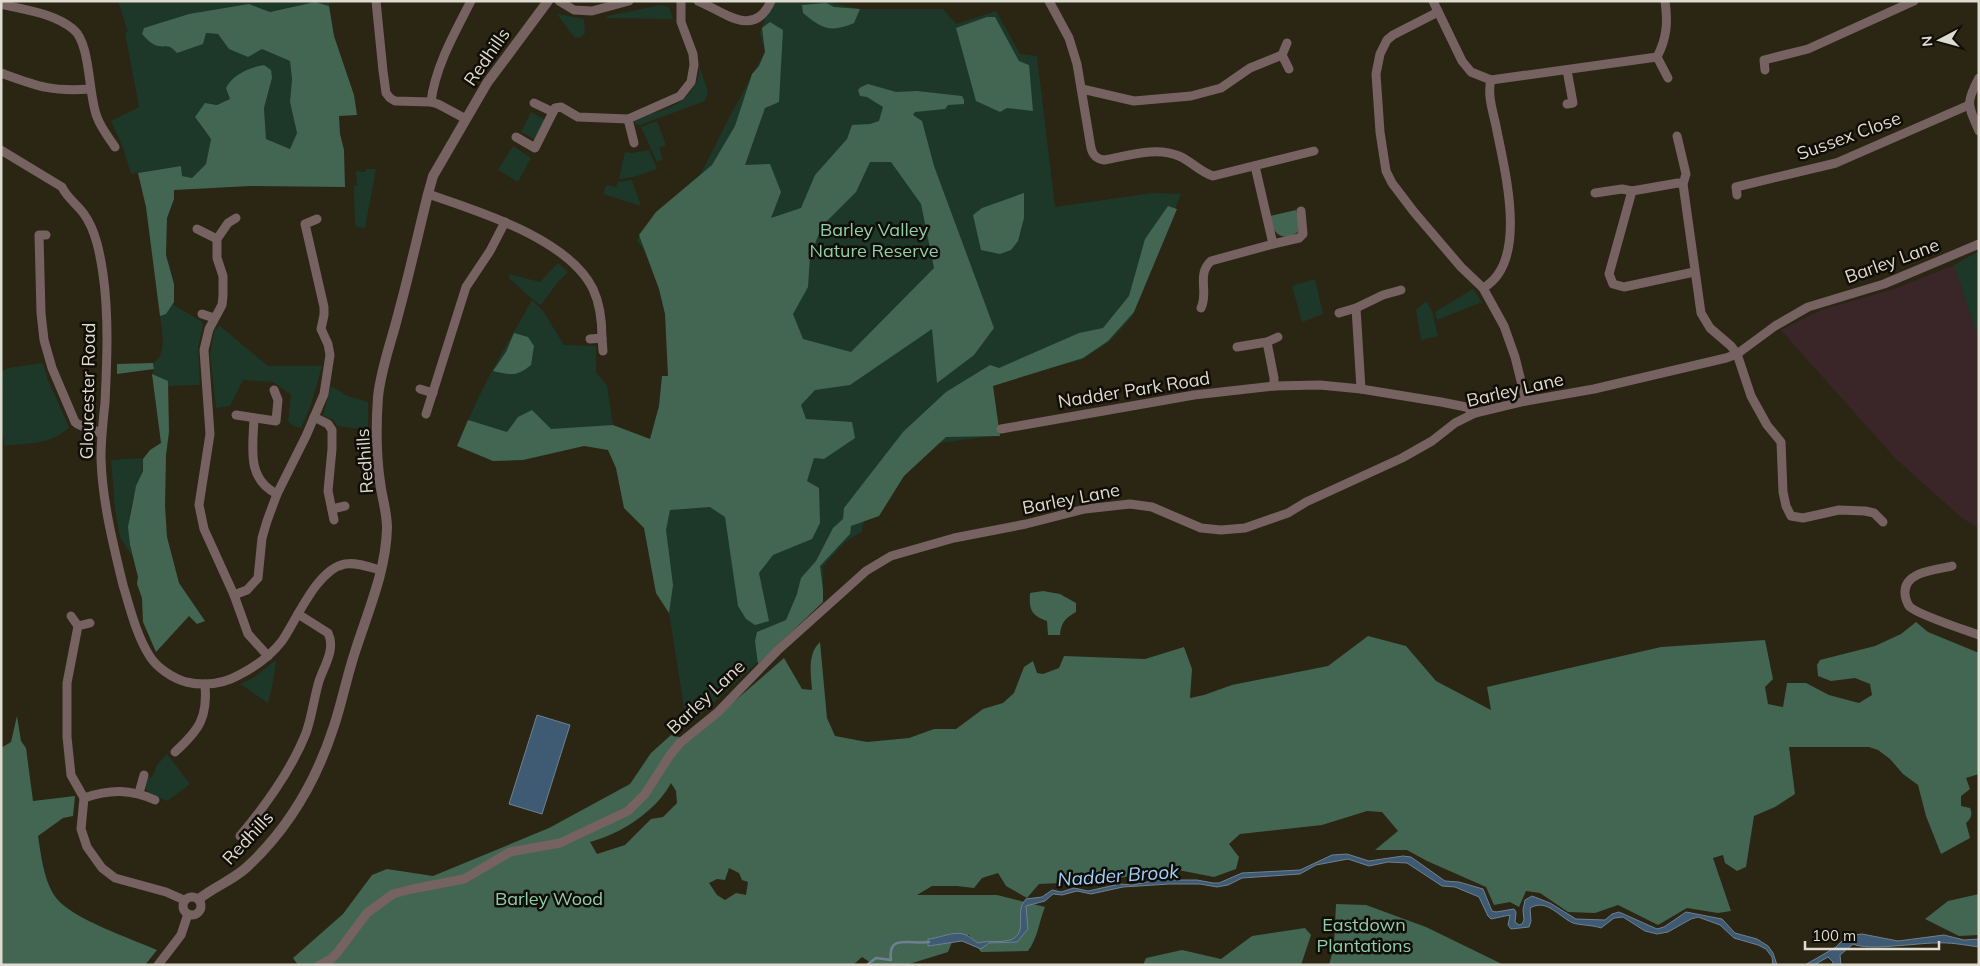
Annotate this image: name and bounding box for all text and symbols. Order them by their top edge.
north arrow [1915,15,1965,65]
street label: Redhills [458,23,515,90]
text: N [1918,35,1937,48]
street label: Sussex Close [1794,106,1904,165]
park label: Barley Valley Nature Reserve [810,218,938,262]
street label: Barley Lane [1841,233,1942,288]
street label: Gloucester Road [75,322,100,460]
street label: Nadder Park Road [1056,366,1212,413]
street label: Barley Lane [1464,367,1566,412]
street label: Redhills [351,428,378,494]
street label: Barley Lane [1020,478,1122,519]
street label: Barley Lane [662,655,750,739]
street label: Redhills [217,806,278,869]
water label: Nadder Brook [1056,859,1181,891]
park label: Barley Wood [495,887,603,910]
park label: Eastdown Plantations [1317,913,1411,957]
scale bar [1805,918,1939,950]
text: 100 m [1812,926,1856,945]

